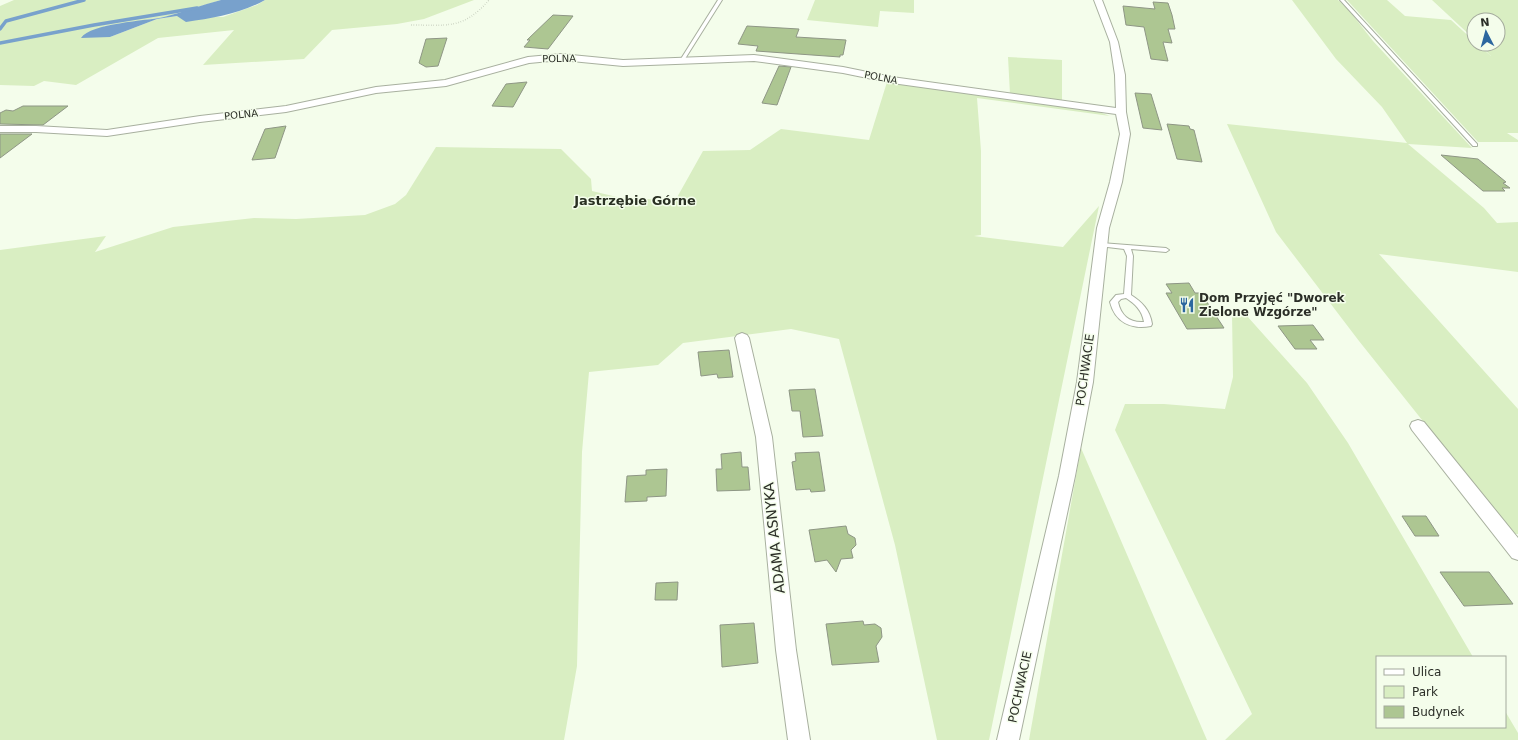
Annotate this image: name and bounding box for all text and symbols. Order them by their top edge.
north arrow [1466,12,1506,52]
text: N [1480,16,1490,29]
street label: POLNA [542,53,576,64]
street label: POLNA [863,69,899,86]
street label: POLNA [224,107,259,122]
district label: Jastrzębie Górne [573,193,696,208]
place label: Dom Przyjęć "Dworek Zielone Wzgórze" [1199,291,1346,319]
restaurant icon: Dom Przyjęć "Dworek Zielone Wzgórze" [1178,296,1196,314]
street label: POCHWACIE [1073,333,1097,407]
street label: ADAMA ASNYKA [760,481,788,594]
street label: POCHWACIE [1006,650,1034,724]
legend [1376,656,1506,728]
text: Ulica [1412,665,1441,679]
text: Park [1412,685,1438,699]
text: Budynek [1412,705,1465,719]

